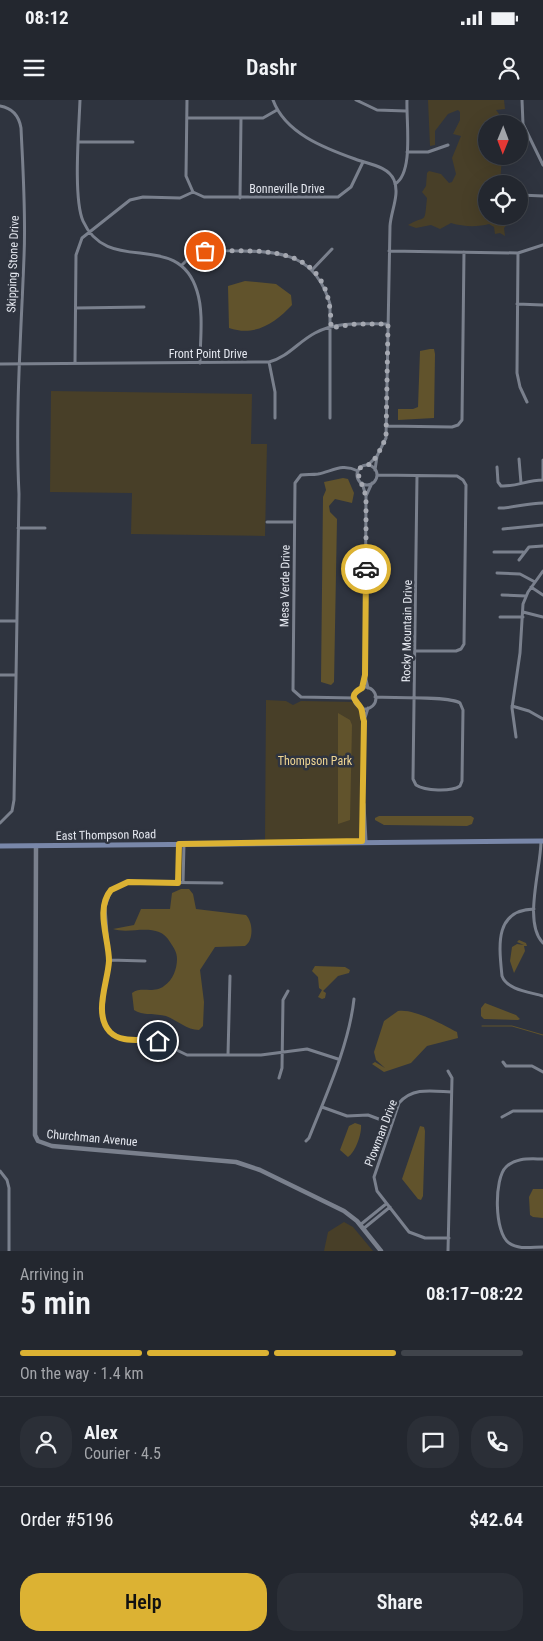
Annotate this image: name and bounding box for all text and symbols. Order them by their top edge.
text: 08:12 [25,6,69,29]
icon: menu [20,54,48,82]
icon: person [495,54,523,82]
text: Dashr [246,55,297,80]
north arrow [478,115,528,165]
map controls [478,115,528,225]
button: locate [478,175,528,225]
street label: Bonneville Drive [249,182,325,196]
street label: Skipping Stone Drive [4,215,22,313]
pin [184,230,226,272]
icon: bag [191,237,219,265]
street label: Front Point Drive [169,347,248,361]
street label: Mesa Verde Drive [277,544,293,627]
courier [341,544,391,594]
icon: car [352,555,380,583]
street label: Rocky Mountain Drive [399,579,415,682]
park label: Thompson Park [278,754,353,768]
street label: East Thompson Road [56,827,156,843]
pin [137,1020,179,1062]
icon: home [144,1027,172,1055]
street label: Plowman Drive [362,1097,400,1168]
street label: Churchman Avenue [46,1127,138,1149]
text: Arriving in [20,1265,84,1284]
text: 08:17–08:22 [426,1282,523,1305]
text: 5 min [20,1284,91,1322]
text: On the way · 1.4 km [20,1364,143,1383]
button: person [20,1416,72,1468]
button: chat [407,1416,459,1468]
button: phone [471,1416,523,1468]
text: Alex [84,1421,118,1444]
text: Courier · 4.5 [84,1444,161,1463]
text: Order #5196 [20,1508,113,1531]
text: $42.64 [469,1508,523,1531]
button: Help [20,1573,267,1631]
button: Share [277,1573,523,1631]

